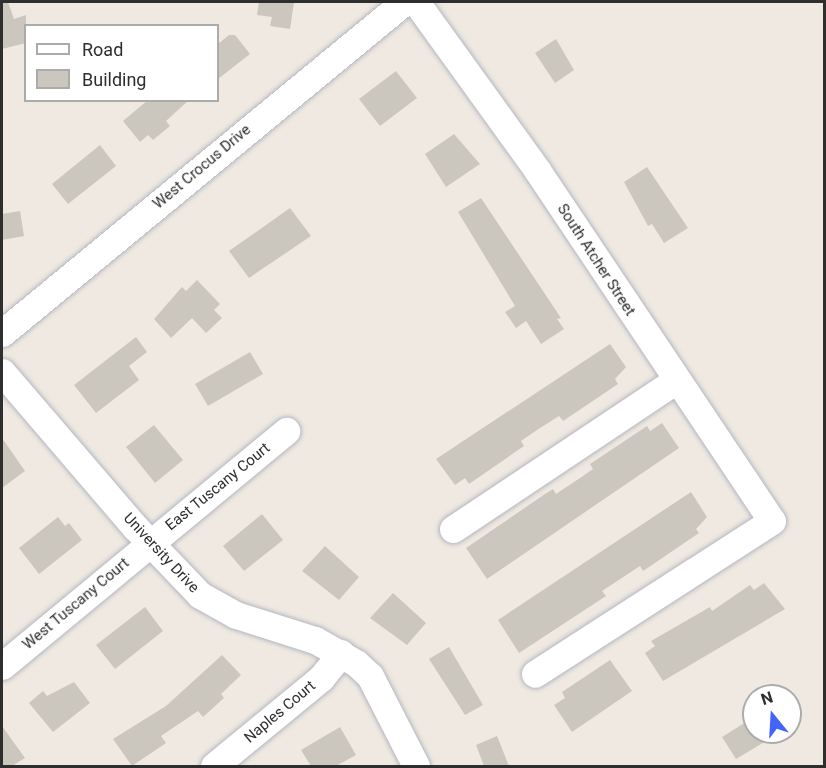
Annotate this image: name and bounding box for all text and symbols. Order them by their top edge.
legend [24,24,219,102]
text: Road [82,39,123,60]
text: Building [82,69,146,90]
street label: West Crocus Drive [150,121,254,213]
street label: South Atcher Street [553,201,639,319]
street label: East Tuscany Court [162,439,274,535]
street label: University Drive [119,509,203,597]
street label: West Tuscany Court [19,554,133,654]
street label: Naples Court [241,677,319,747]
north arrow [742,684,802,744]
text: N [759,688,775,709]

